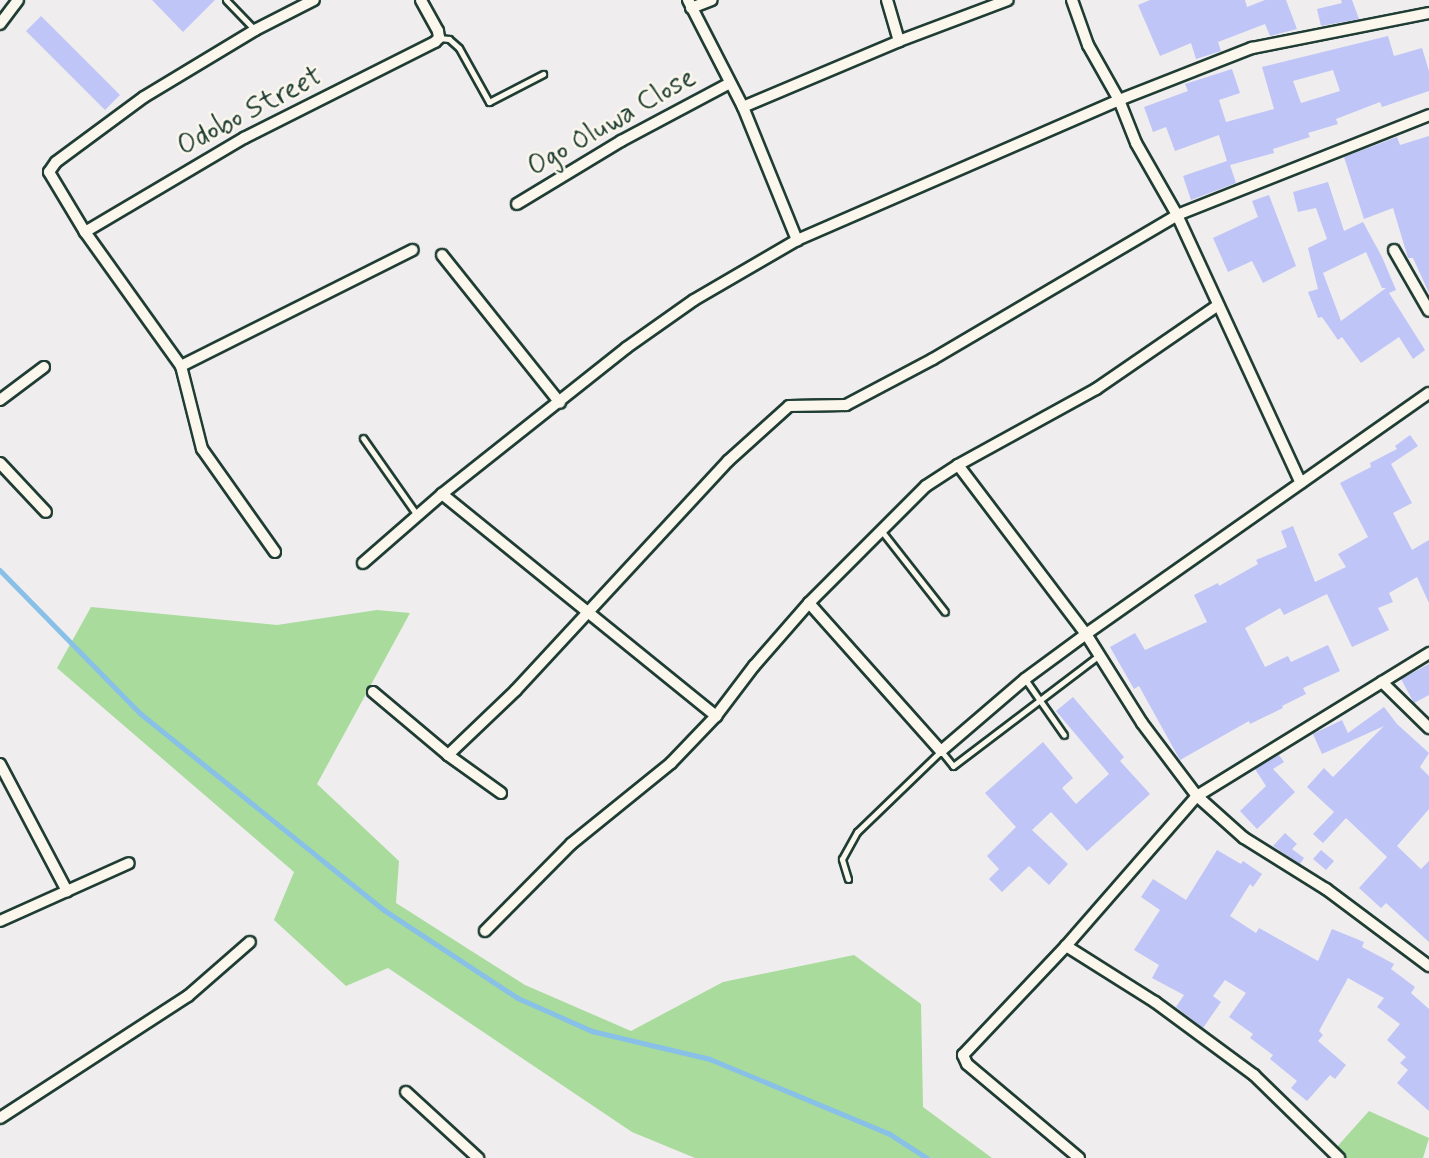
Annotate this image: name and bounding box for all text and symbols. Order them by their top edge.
street label: Odobo Street [173,60,327,164]
street label: Ogo Oluwa Close [521,61,703,185]

